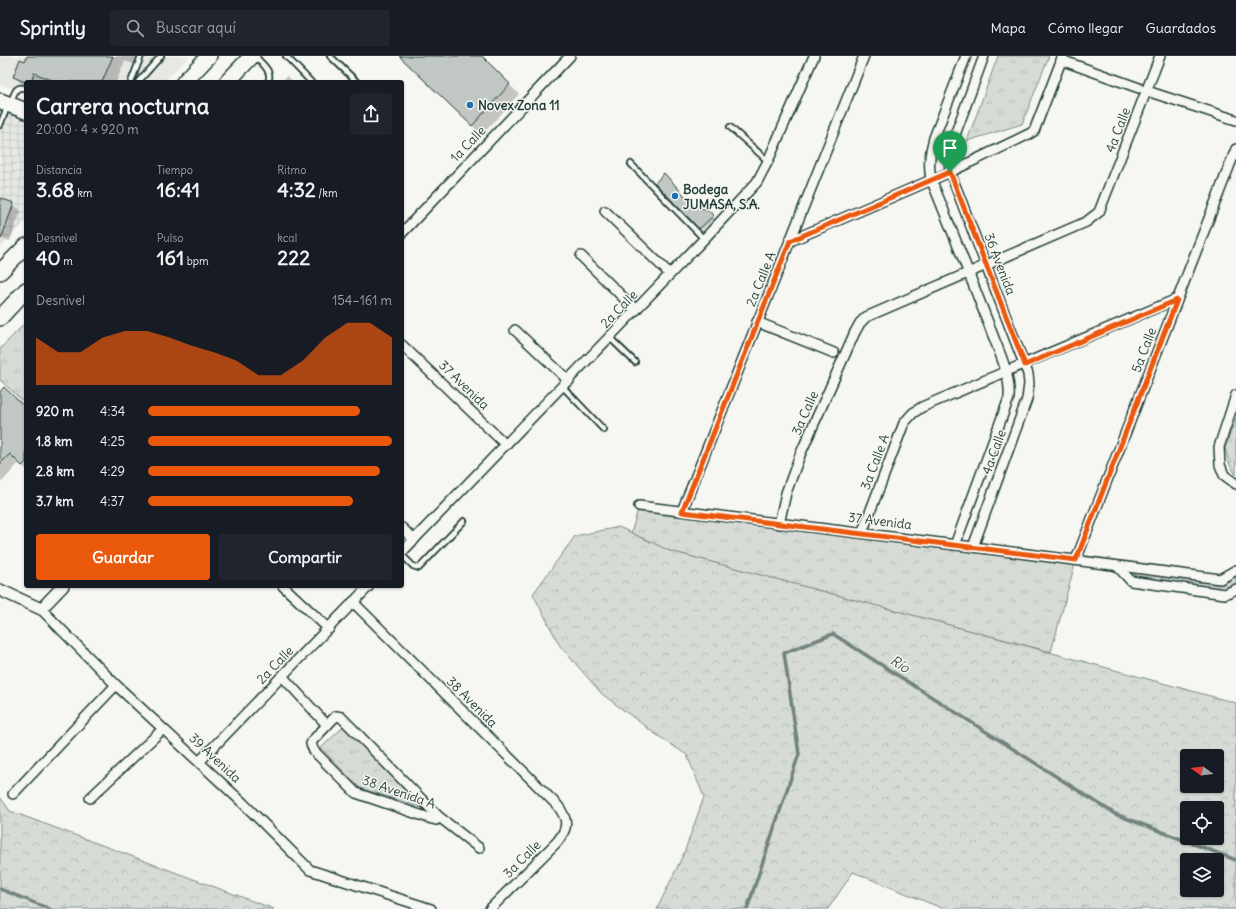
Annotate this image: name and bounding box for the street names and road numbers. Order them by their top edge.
street label: 4a Calle [1102,105,1134,155]
street label: 1a Calle [446,122,490,166]
street label: 36 Avenida [980,231,1020,297]
street label: 2a Calle A [742,249,780,309]
street label: 2a Calle [597,286,641,332]
street label: 5a Calle [1128,325,1160,375]
street label: 37 Avenida [435,357,493,413]
street label: 3a Calle [788,388,822,438]
street label: 4a Calle [978,427,1010,477]
street label: 3a Calle A [857,432,893,492]
street label: 37 Avenida [847,509,913,533]
street label: 2a Calle [253,642,297,688]
street label: 38 Avenida [443,673,501,731]
street label: 39 Avenida [185,730,245,786]
street label: 38 Avenida A [360,772,438,812]
street label: 3a Calle [500,837,544,881]

